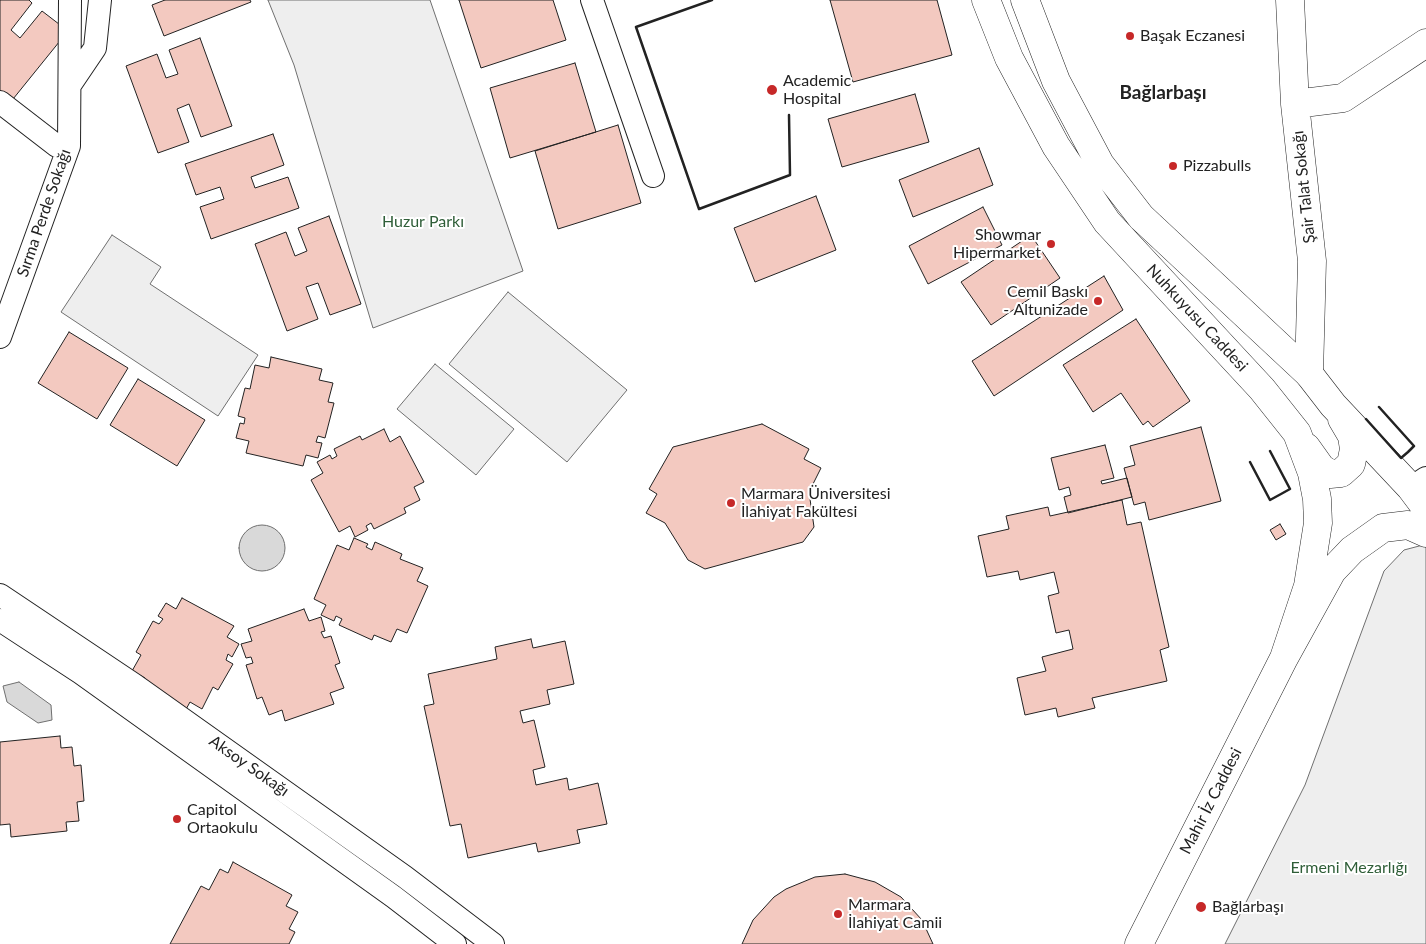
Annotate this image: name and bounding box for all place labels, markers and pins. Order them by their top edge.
place label: Başak Eczanesi [1140,26,1245,46]
marker: Başak Eczanesi [1124,30,1136,42]
place label: Academic Hospital [783,71,851,109]
marker: Academic Hospital [765,83,779,97]
place label: Pizzabulls [1183,156,1251,176]
marker: Pizzabulls [1167,160,1179,172]
place label: Showmar Hipermarket [953,225,1041,263]
marker: Showmar Hipermarket [1045,238,1057,250]
place label: Cemil Baskı - Altunizade [1003,282,1088,320]
marker: Cemil Baskı - Altunizade [1092,295,1104,307]
place label: Marmara Üniversitesi İlahiyat Fakültesi [741,484,890,522]
marker: Marmara Üniversitesi İlahiyat Fakültesi [725,497,737,509]
place label: Capitol Ortaokulu [187,800,258,838]
marker: Capitol Ortaokulu [171,813,183,825]
place label: Marmara İlahiyat Camii [848,895,942,933]
place label: Bağlarbaşı [1212,897,1284,917]
marker: Bağlarbaşı [1194,900,1208,914]
marker: Marmara İlahiyat Camii [832,908,844,920]

